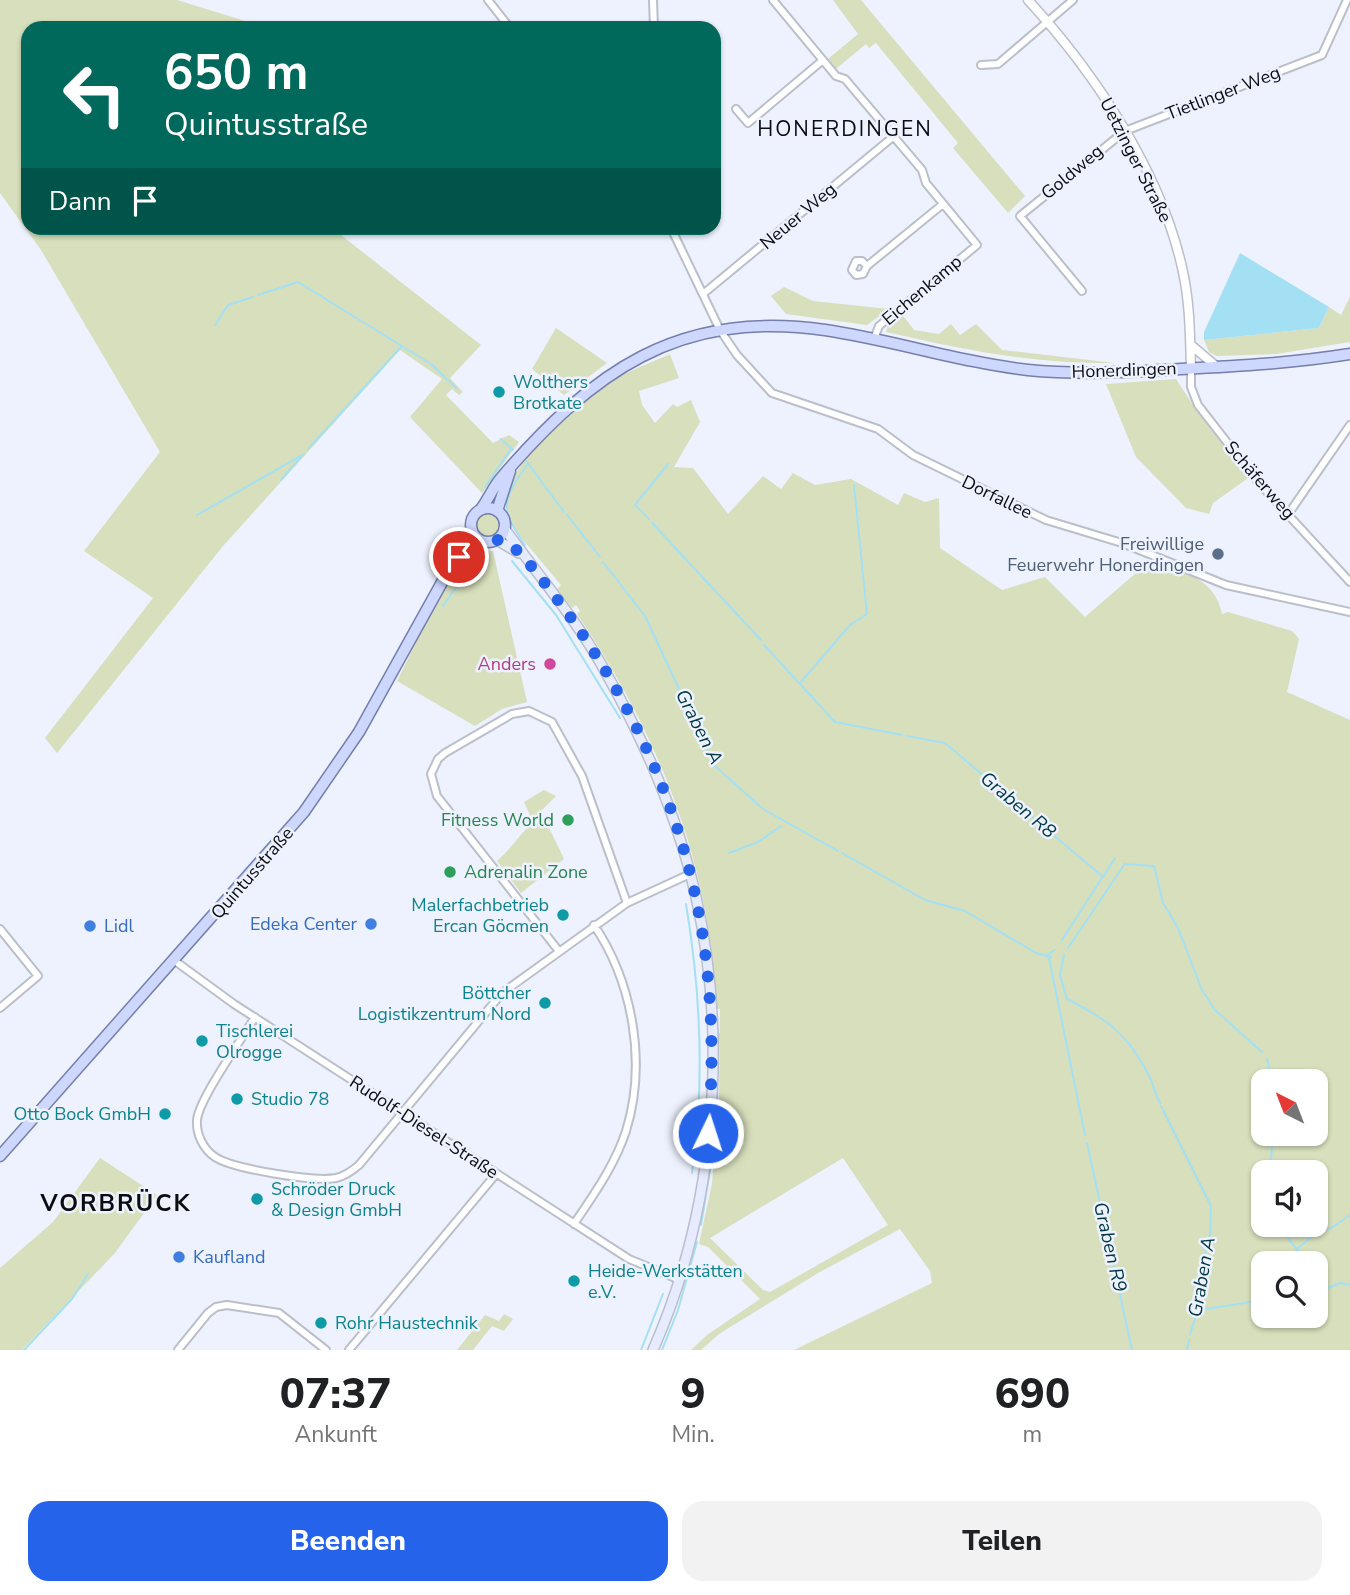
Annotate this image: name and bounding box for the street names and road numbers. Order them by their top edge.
street label: Tietlinger Weg [1162,60,1284,126]
street label: Uetzinger Straße [1094,94,1178,226]
street label: Goldweg [1036,139,1108,205]
street label: Neuer Weg [755,177,841,255]
street label: Eichenkamp [877,250,967,330]
street label: Honerdingen [1071,356,1177,384]
street label: Schäferweg [1219,436,1301,524]
street label: Dorfallee [958,470,1036,524]
street label: Quintusstraße [205,822,299,924]
street label: Rudolf-Diesel-Straße [345,1070,503,1184]

